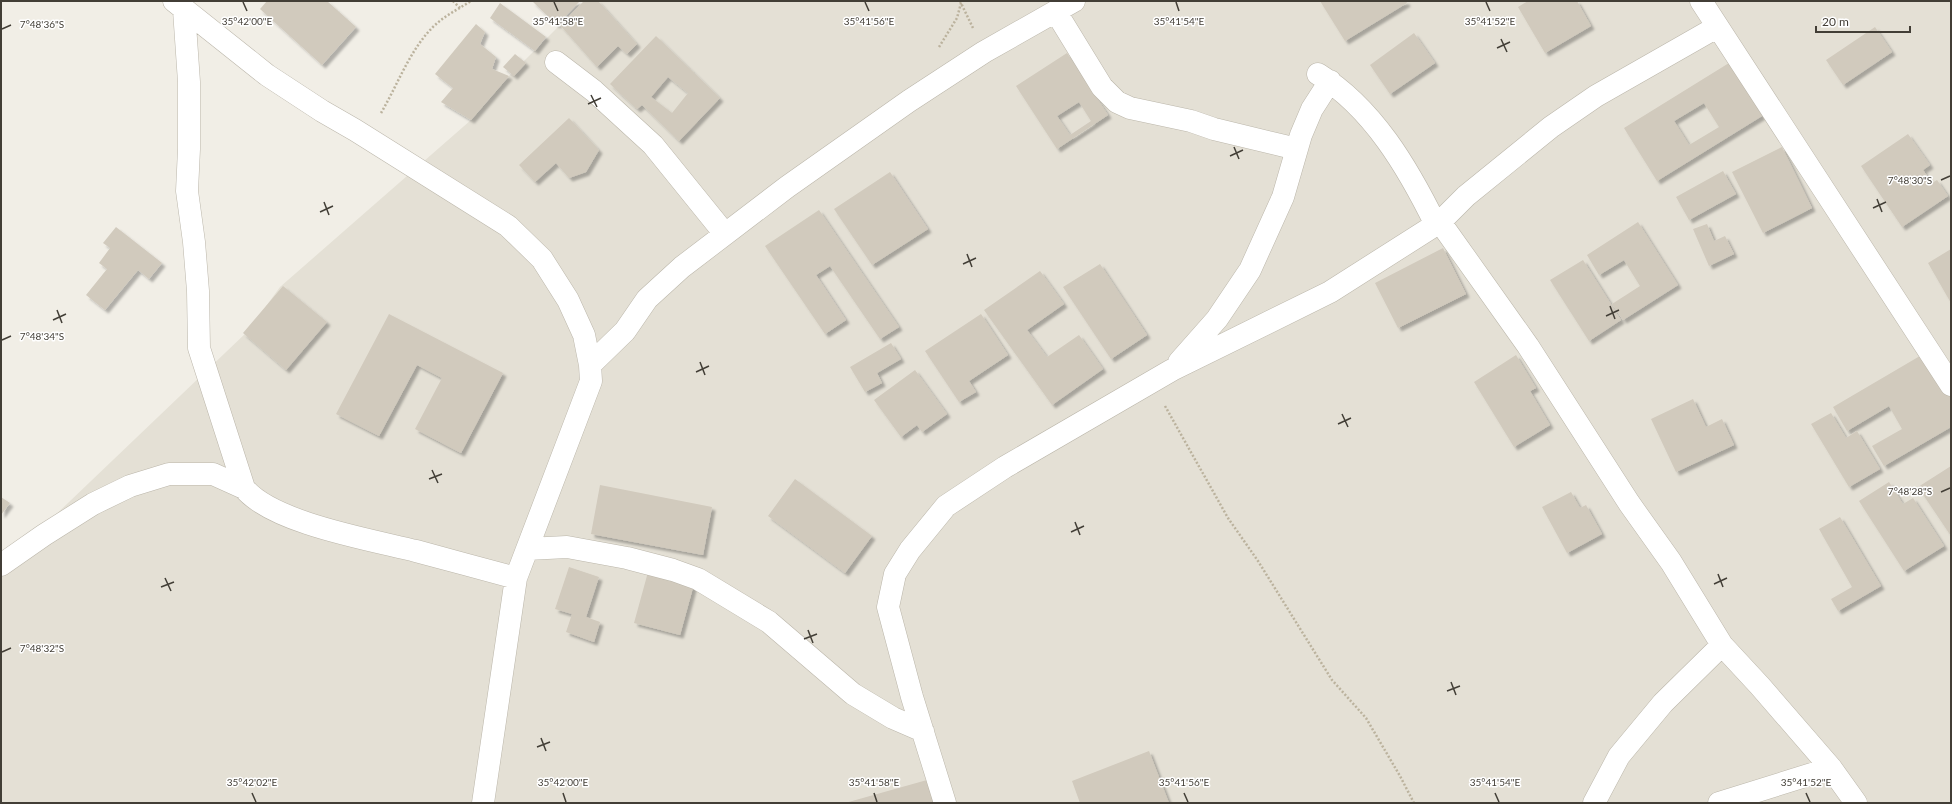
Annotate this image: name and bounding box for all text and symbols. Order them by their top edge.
scale bar [1816,8,1910,34]
text: 20 m [1822,14,1849,29]
text: 35°42'00"E [222,15,272,27]
text: 35°41'58"E [533,15,583,27]
text: 35°41'56"E [844,15,894,27]
text: 35°41'54"E [1154,15,1204,27]
text: 35°41'52"E [1465,15,1515,27]
text: 7°48'36"S [20,18,64,30]
text: 7°48'30"S [1888,174,1932,186]
text: 7°48'34"S [20,330,64,342]
text: 7°48'28"S [1888,485,1932,497]
text: 7°48'32"S [20,642,64,654]
text: 35°42'02"E [227,776,277,788]
text: 35°42'00"E [538,776,588,788]
text: 35°41'58"E [849,776,899,788]
text: 35°41'56"E [1159,776,1209,788]
text: 35°41'54"E [1470,776,1520,788]
text: 35°41'52"E [1781,776,1831,788]

